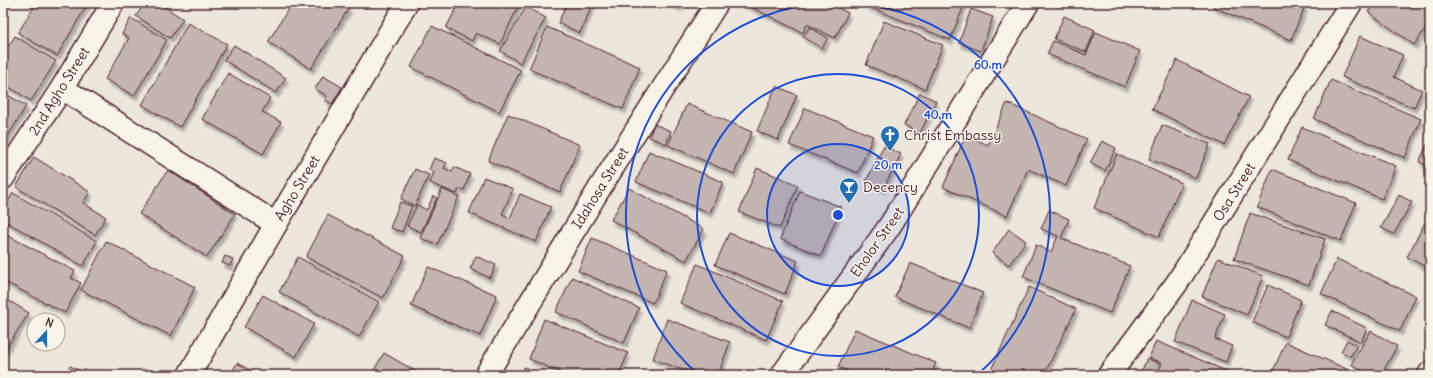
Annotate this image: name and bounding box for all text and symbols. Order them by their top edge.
street label: 2nd Agho Street [25,43,93,139]
text: 60 m [974,57,1003,72]
text: 40 m [924,107,953,122]
church icon: Christ Embassy [879,124,901,152]
place label: Christ Embassy [904,126,1001,144]
street label: Idahosa Street [568,144,632,232]
street label: Agho Street [270,152,324,224]
text: 20 m [874,157,902,172]
street label: Osa Street [1209,159,1259,225]
bar icon: Decency [838,176,860,204]
place label: Decency [863,178,918,196]
street label: Eholor Street [846,203,908,281]
centre of rings [831,208,845,222]
north arrow [26,312,66,352]
text: N [44,315,56,331]

